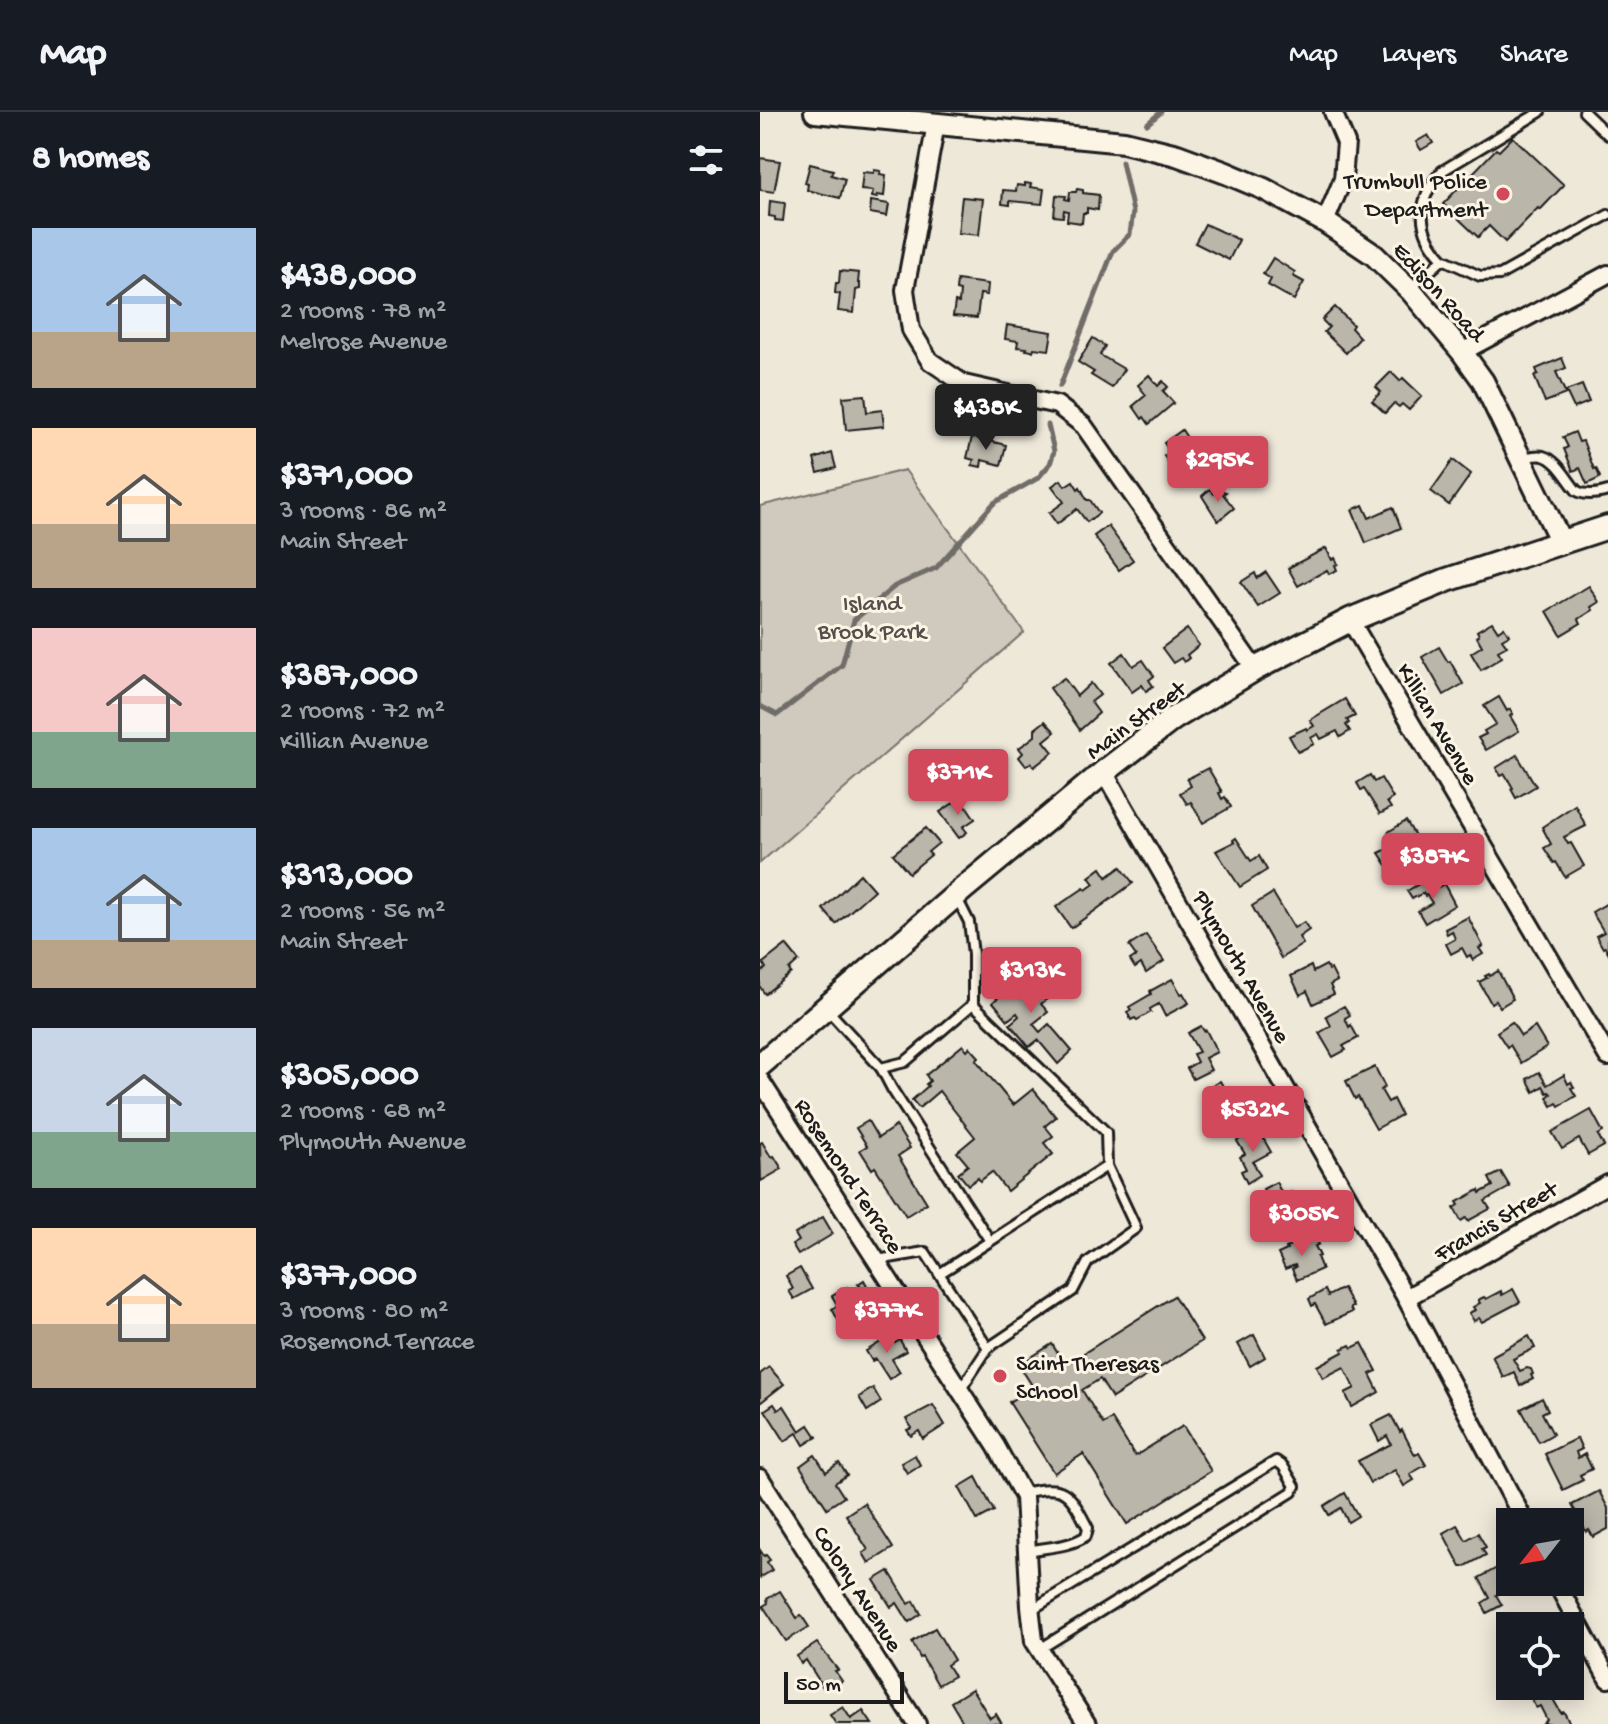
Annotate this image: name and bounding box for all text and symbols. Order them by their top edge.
text: Map [40,33,106,77]
text: Map [1289,39,1338,72]
text: Layers [1382,39,1456,72]
text: Share [1500,39,1568,72]
icon: filters [684,138,728,182]
text: 8 homes [32,140,149,180]
place label: Trumbull Police Department [1342,169,1489,226]
marker: Trumbull Police Department [1494,185,1512,203]
street label: Edison Road [1385,237,1491,351]
text: $438,000 [280,257,416,297]
icon: home [96,260,192,356]
text: 2 rooms · 78 m² [280,297,446,328]
text: Melrose Avenue [280,328,447,359]
pin: $438K [930,384,1042,452]
text: $438K [953,394,1019,425]
pin: $295K [1162,436,1274,504]
text: $295K [1185,446,1251,477]
text: $371,000 [280,457,413,497]
icon: home [96,460,192,556]
text: 3 rooms · 86 m² [280,497,447,528]
text: Main Street [280,528,406,559]
park label: Island Brook Park [817,591,928,648]
text: $387,000 [280,657,418,697]
street label: Killian Avenue [1388,659,1484,791]
icon: home [96,660,192,756]
street label: Main Street [1082,675,1194,768]
text: 2 rooms · 72 m² [280,697,445,728]
text: Killian Avenue [280,728,428,759]
pin: $371K [902,749,1014,817]
text: $371K [926,759,990,790]
pin: $387K [1377,833,1489,901]
text: $387K [1399,843,1467,874]
text: $313,000 [280,857,413,897]
icon: home [96,860,192,956]
street label: Plymouth Avenue [1184,885,1296,1050]
text: 2 rooms · 56 m² [280,897,445,928]
text: Main Street [280,928,406,959]
pin: $313K [975,947,1087,1015]
text: $313K [999,957,1063,988]
text: $305,000 [280,1057,419,1097]
icon: home [96,1060,192,1156]
pin: $532K [1197,1086,1309,1154]
street label: Rosemond Terrace [786,1094,908,1261]
text: $532K [1220,1096,1286,1127]
text: 2 rooms · 68 m² [280,1097,446,1128]
text: Plymouth Avenue [280,1128,466,1159]
street label: Francis Street [1429,1175,1565,1270]
pin: $305K [1246,1190,1358,1258]
text: $305K [1268,1200,1336,1231]
text: $377,000 [280,1257,417,1297]
icon: home [96,1260,192,1356]
pin: $377K [831,1287,943,1355]
text: 3 rooms · 80 m² [280,1297,448,1328]
text: $377K [854,1297,920,1328]
text: Rosemond Terrace [280,1328,474,1359]
place label: Saint Theresas School [1016,1351,1160,1408]
marker: Saint Theresas School [991,1367,1009,1385]
north arrow [1496,1508,1584,1596]
map controls [1496,1508,1584,1700]
street label: Colony Avenue [805,1522,908,1659]
button: locate [1496,1612,1584,1700]
scale bar [784,1668,904,1704]
text: 50 m [796,1673,841,1699]

